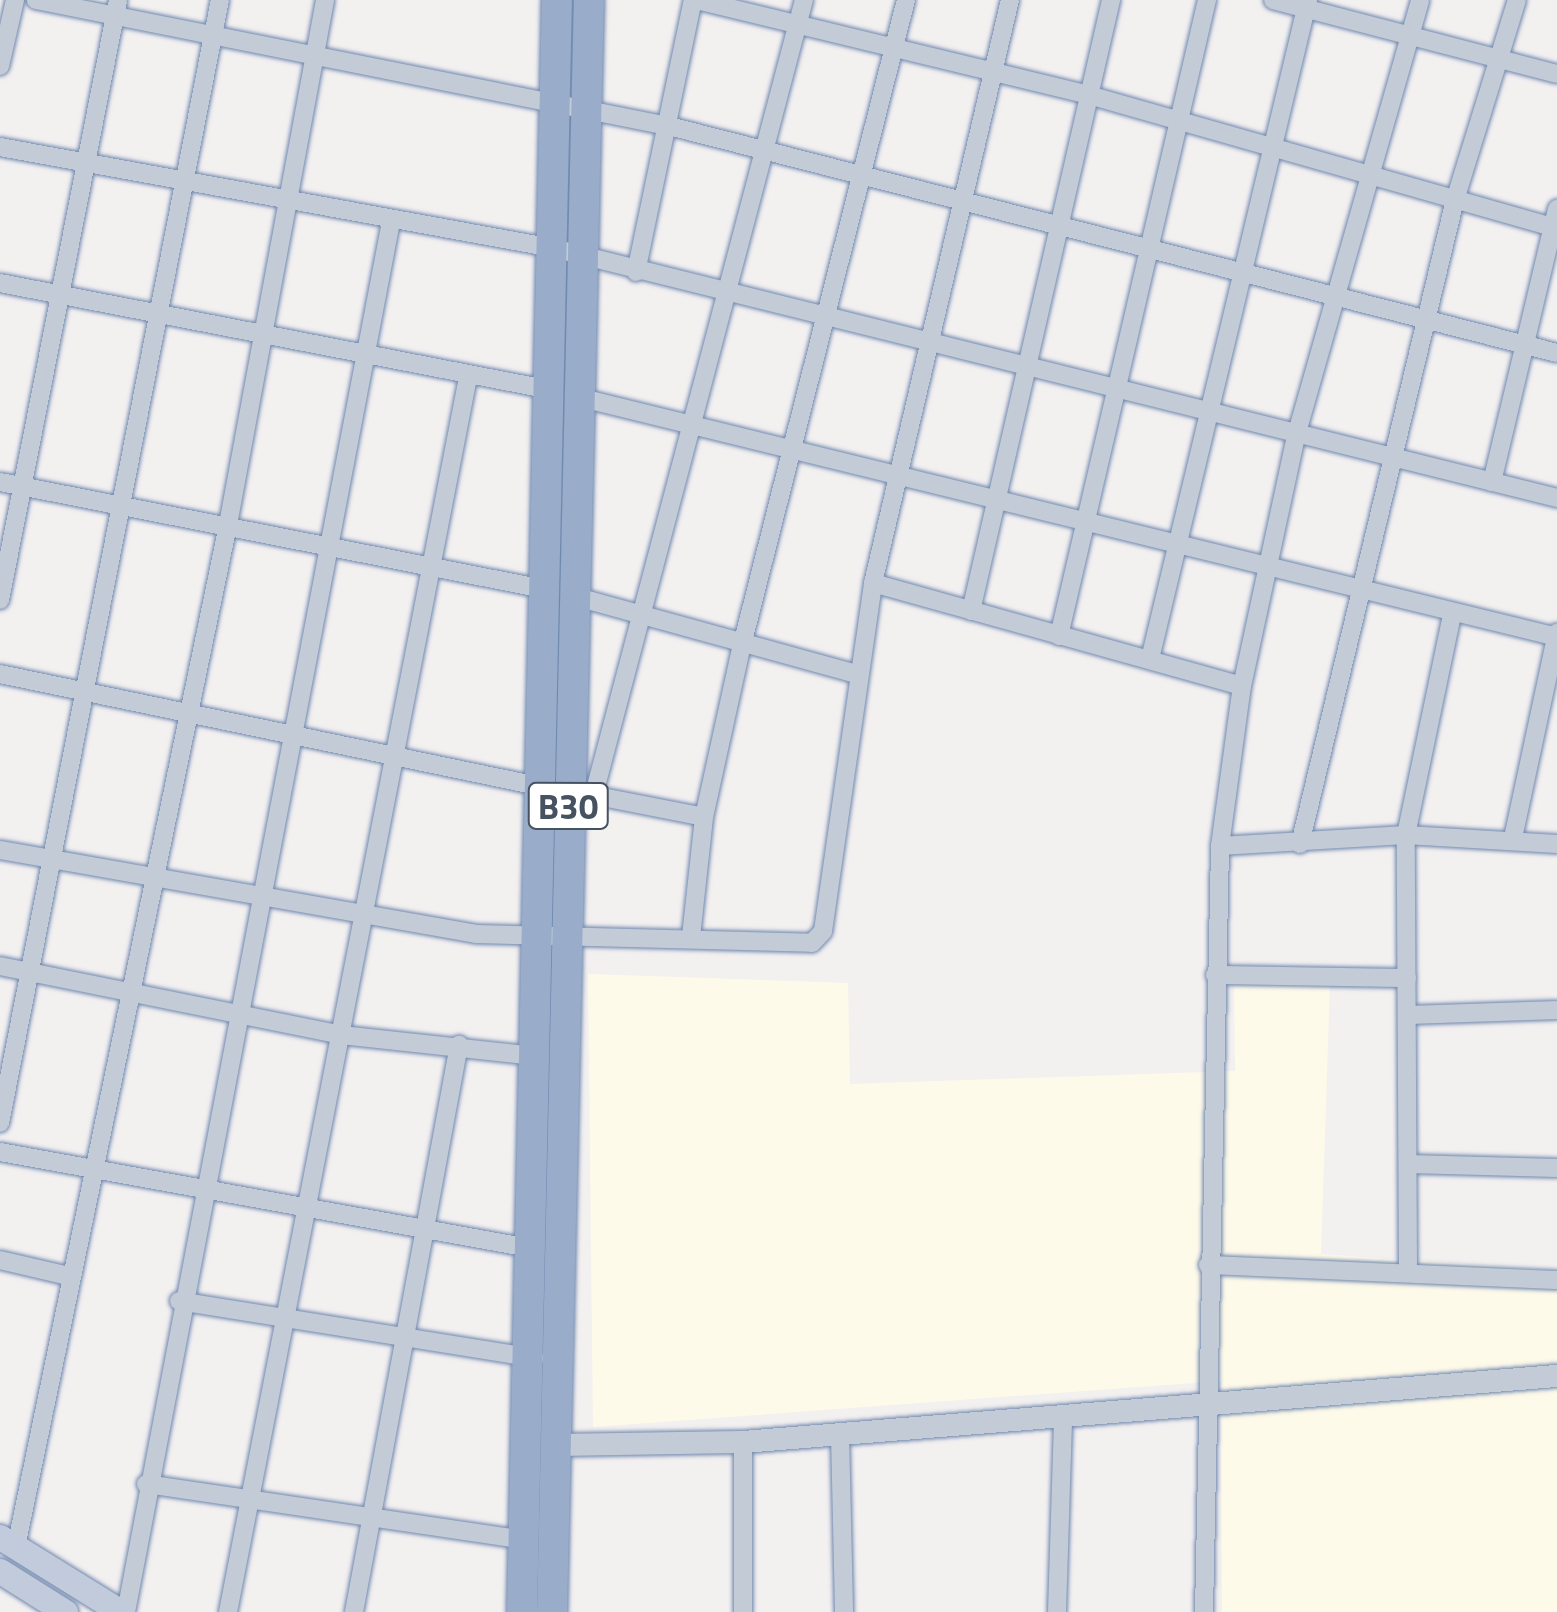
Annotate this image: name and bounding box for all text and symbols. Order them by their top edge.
road number: B30 [526,776,610,836]

